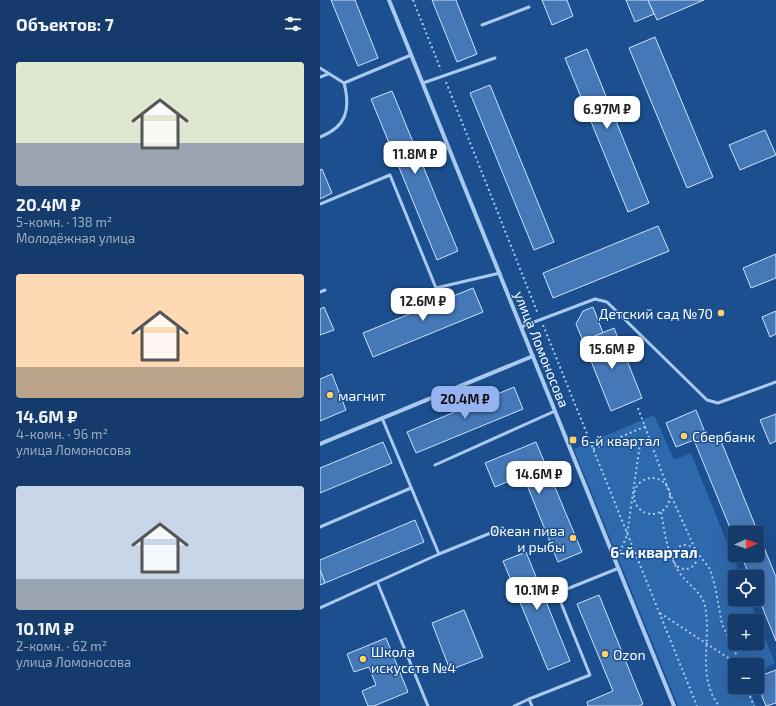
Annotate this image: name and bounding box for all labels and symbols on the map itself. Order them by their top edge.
pin: 6.97M ₽ [570,96,644,130]
pin: 11.8M ₽ [378,141,452,175]
pin: 12.6M ₽ [386,288,460,322]
street label: улица Ломоносова [511,288,573,410]
place label: Детский сад №70 [599,305,713,322]
marker: Детский сад №70 [716,308,726,318]
pin: 15.6M ₽ [575,336,649,370]
pin: 20.4M ₽ [428,386,502,420]
place label: магнит [338,387,386,404]
marker: магнит [325,390,335,400]
place label: Сбербанк [692,428,756,445]
marker: Сбербанк [679,431,689,441]
place label: 6-й квартал [581,432,660,449]
marker: 6-й квартал [568,435,578,445]
pin: 14.6M ₽ [502,461,576,495]
place label: Океан пива и рыбы [490,522,565,555]
north arrow [728,526,764,562]
marker: Океан пива и рыбы [568,533,578,543]
district label: 6-й квартал [610,543,698,561]
pin: 10.1M ₽ [500,577,574,611]
place label: Школа искусств №4 [371,643,456,676]
place label: Ozon [613,646,646,663]
marker: Ozon [600,649,610,659]
marker: Школа искусств №4 [358,654,368,664]

